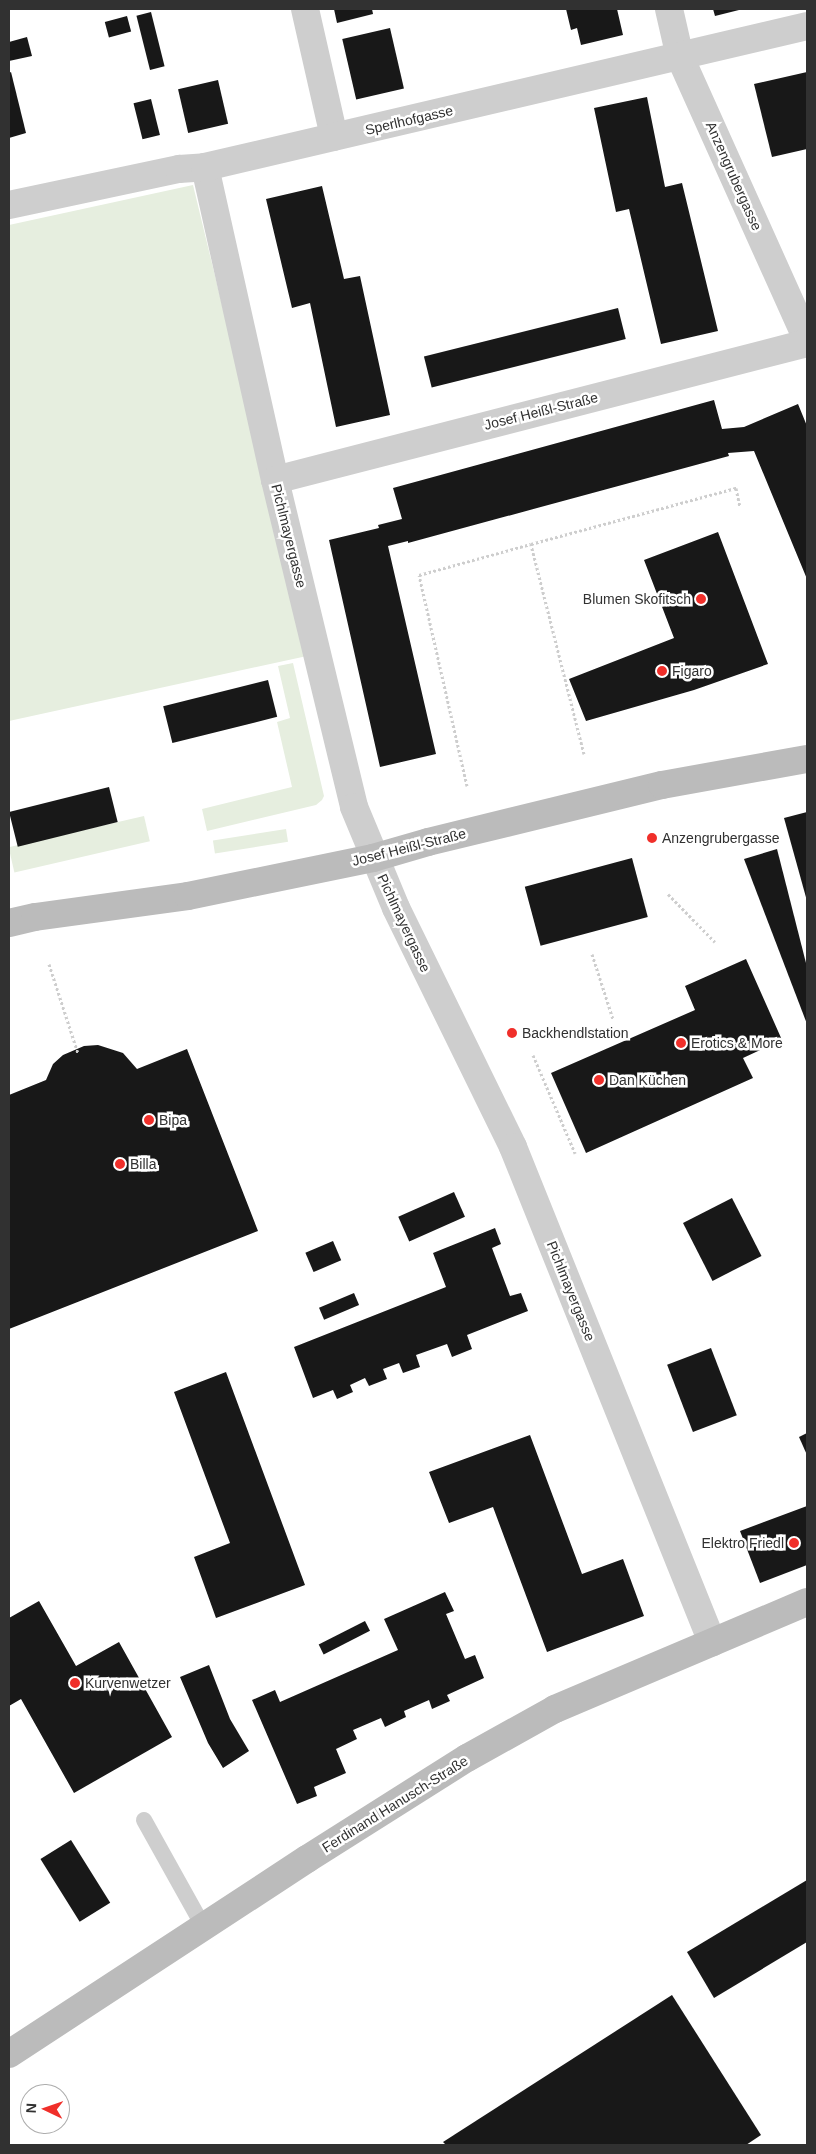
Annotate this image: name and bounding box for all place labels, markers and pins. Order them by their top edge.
place label: Blumen Skofitsch [583,591,691,607]
marker: Blumen Skofitsch [695,593,707,605]
place label: Figaro [672,663,712,679]
marker: Figaro [656,665,668,677]
place label: Anzengrubergasse [662,830,780,846]
marker: Anzengrubergasse [646,832,658,844]
place label: Backhendlstation [522,1025,629,1041]
marker: Backhendlstation [506,1027,518,1039]
place label: Erotics & More [691,1035,783,1051]
marker: Erotics & More [675,1037,687,1049]
place label: Dan Küchen [609,1072,686,1088]
marker: Dan Küchen [593,1074,605,1086]
place label: Bipa [159,1112,187,1128]
marker: Bipa [143,1114,155,1126]
place label: Billa [130,1156,156,1172]
marker: Billa [114,1158,126,1170]
place label: Elektro Friedl [702,1535,784,1551]
marker: Elektro Friedl [788,1537,800,1549]
place label: Kurvenwetzer [85,1675,171,1691]
marker: Kurvenwetzer [69,1677,81,1689]

